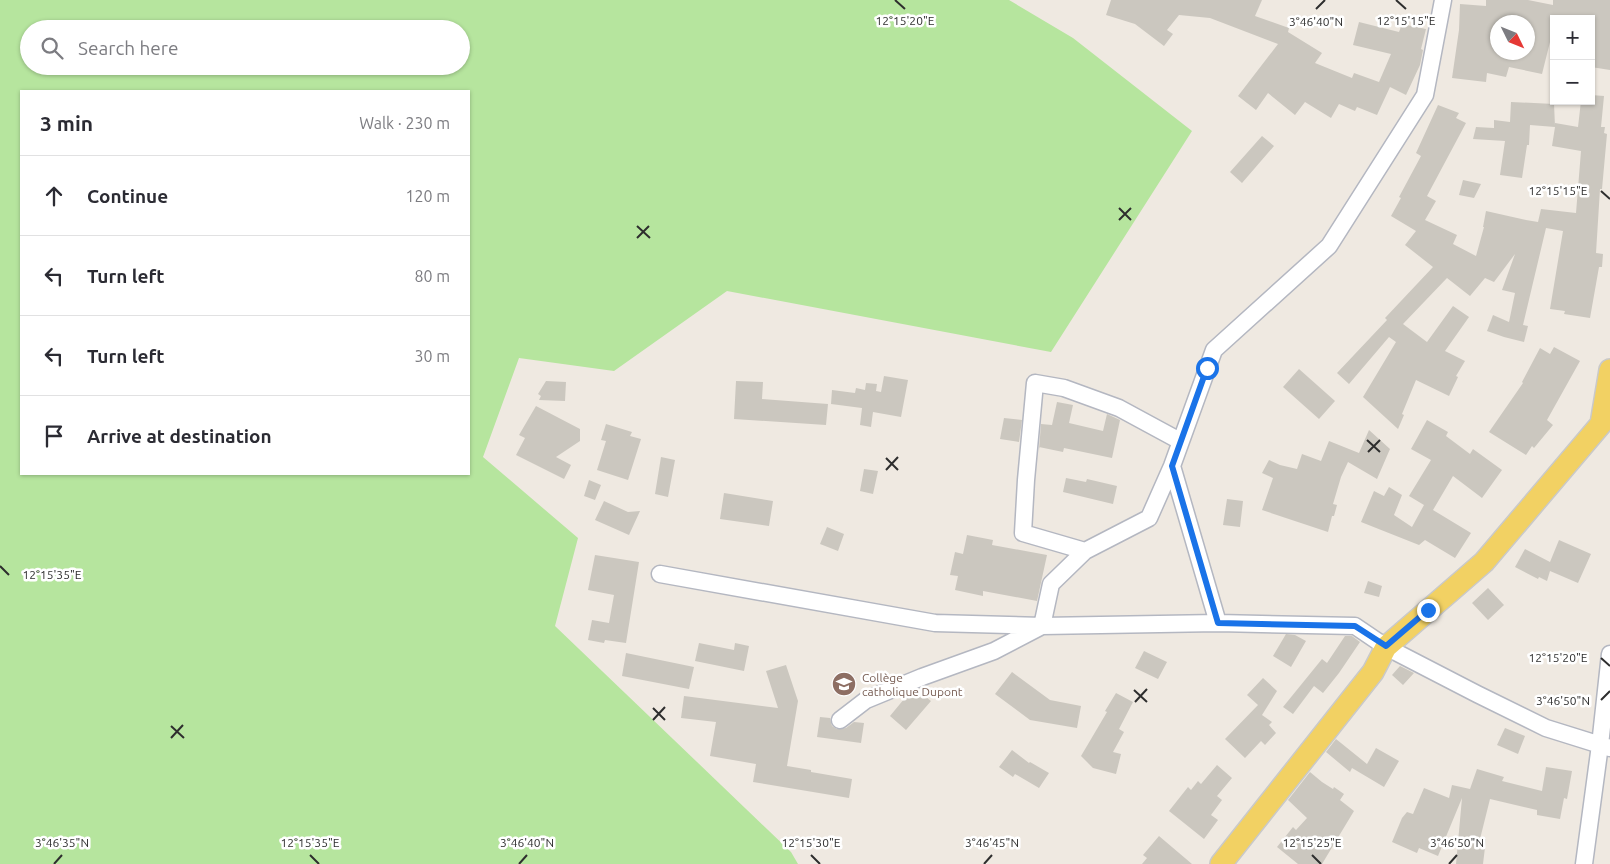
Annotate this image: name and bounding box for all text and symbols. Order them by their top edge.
text: 12°15'20"E [876,14,935,27]
text: 12°15'15"E [1377,14,1436,27]
text: 3°46'40"N [1289,15,1343,28]
north arrow [1490,15,1535,60]
map controls [1550,15,1595,105]
button: + [1550,15,1595,60]
search box [20,20,470,75]
icon: search [38,34,66,62]
text: Search here [78,37,178,59]
button: − [1550,60,1595,105]
text: 3 min [40,111,93,135]
text: Walk · 230 m [359,114,450,132]
icon: ahead [40,182,68,210]
text: 12°15'15"E [1529,184,1588,197]
text: Continue [87,185,168,207]
text: 120 m [405,187,450,205]
icon: left [40,262,68,290]
text: Turn left [87,265,165,287]
text: 80 m [414,267,450,285]
icon: left [40,342,68,370]
text: Turn left [87,345,165,367]
text: 30 m [414,347,450,365]
route start [1196,357,1219,380]
icon: arrive [40,422,68,450]
text: Arrive at destination [87,425,272,447]
text: 12°15'35"E [23,568,82,581]
route end [1417,599,1440,622]
text: 12°15'20"E [1529,651,1588,664]
school or university icon: Collège catholique Dupont [831,671,857,697]
place label: Collège catholique Dupont [862,671,963,698]
text: 3°46'50"N [1536,694,1590,707]
text: 3°46'35"N [35,836,89,849]
text: 12°15'35"E [281,836,340,849]
text: 3°46'40"N [500,836,554,849]
text: 12°15'30"E [782,836,841,849]
text: 3°46'45"N [965,836,1019,849]
text: 12°15'25"E [1283,836,1342,849]
text: 3°46'50"N [1430,836,1484,849]

